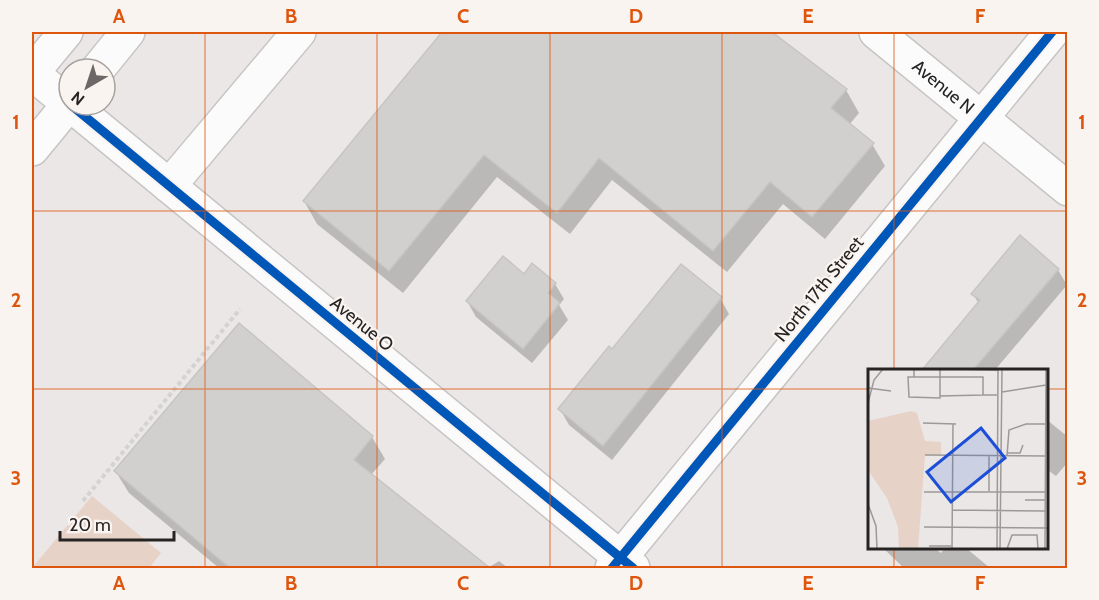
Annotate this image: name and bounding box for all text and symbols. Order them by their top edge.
text: A [113,4,126,28]
text: B [285,4,297,28]
text: C [457,4,469,28]
text: D [629,4,643,28]
text: E [802,4,814,28]
text: F [975,4,986,28]
street label: Avenue N [908,55,979,119]
north arrow [57,57,117,117]
text: N [68,87,88,109]
text: 1 [12,110,20,134]
text: 1 [1078,110,1086,134]
street label: North 17th Street [770,232,868,346]
text: 2 [11,288,21,312]
text: 2 [1077,288,1087,312]
street label: Avenue O [326,292,398,356]
inset map [868,369,1048,549]
text: 3 [11,466,21,490]
text: 3 [1077,466,1087,490]
scale bar [60,504,174,542]
text: 20 m [69,514,111,536]
text: A [113,571,126,595]
text: B [285,571,297,595]
text: C [457,571,469,595]
text: D [629,571,643,595]
text: E [802,571,814,595]
text: F [975,571,986,595]

